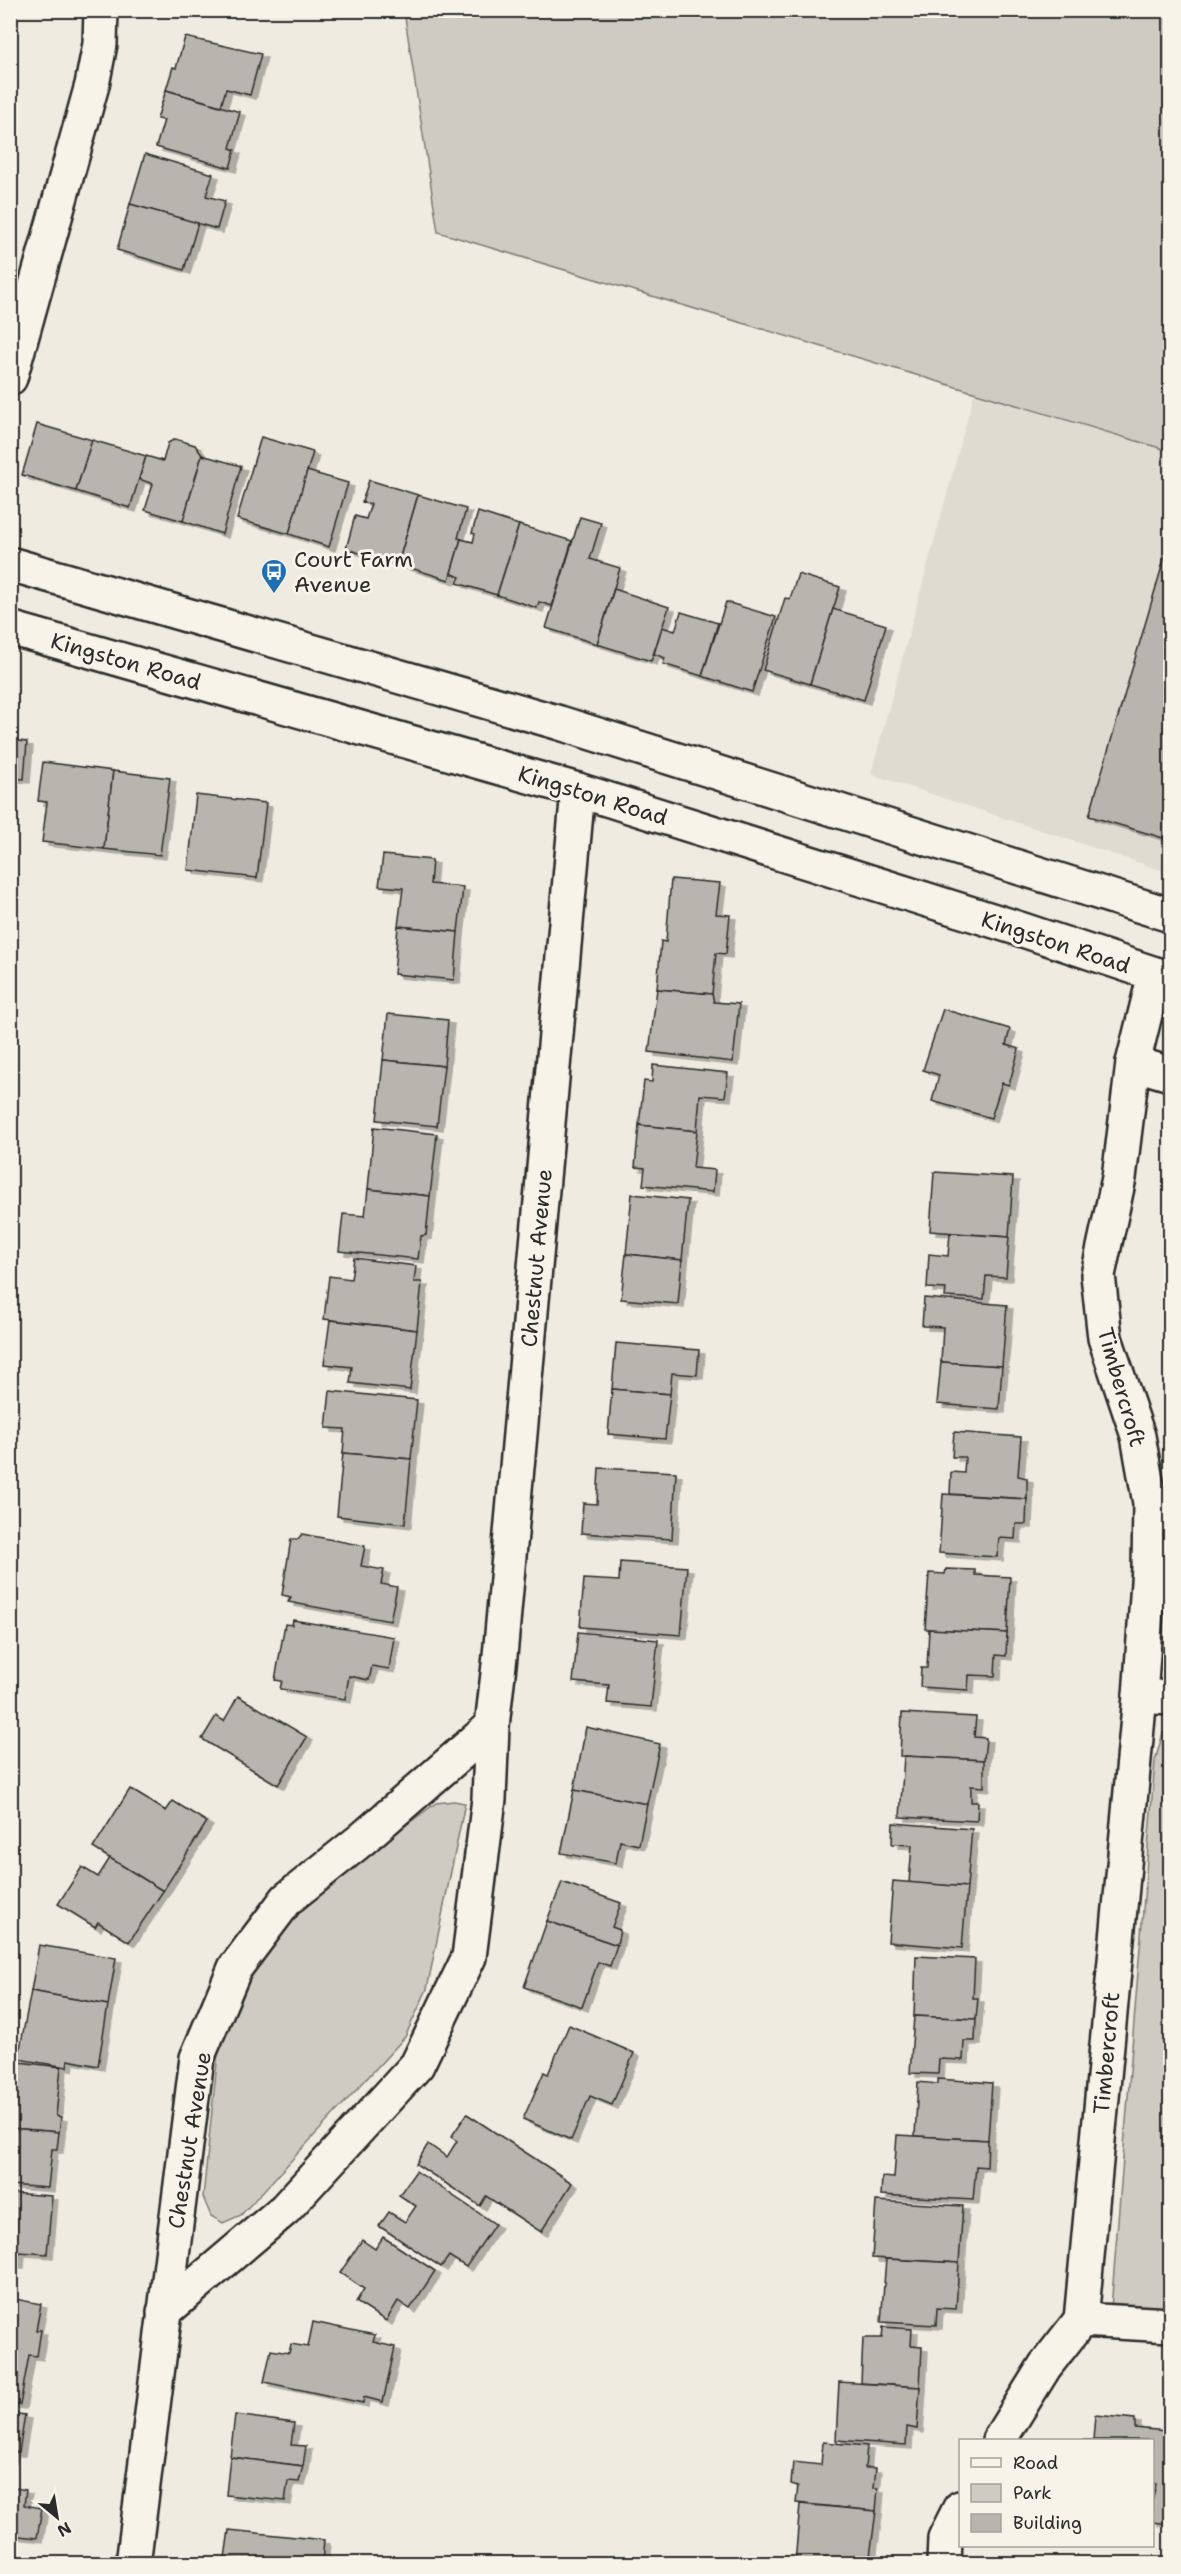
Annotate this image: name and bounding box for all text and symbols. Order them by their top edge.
place label: Court Farm Avenue [294,545,413,599]
bus stop icon: Court Farm Avenue [259,557,289,595]
street label: Kingston Road [47,626,205,697]
street label: Kingston Road [514,759,671,832]
street label: Kingston Road [978,905,1134,980]
street label: Chestnut Avenue [514,1168,559,1348]
street label: Timbercroft [1091,1324,1152,1450]
street label: Timbercroft [1087,1991,1126,2115]
street label: Chestnut Avenue [161,2049,218,2231]
legend [959,2439,1154,2547]
text: Road [1013,2451,1058,2475]
text: Park [1013,2481,1052,2505]
north arrow [27,2487,87,2547]
text: Building [1013,2511,1082,2535]
text: N [54,2517,75,2542]

